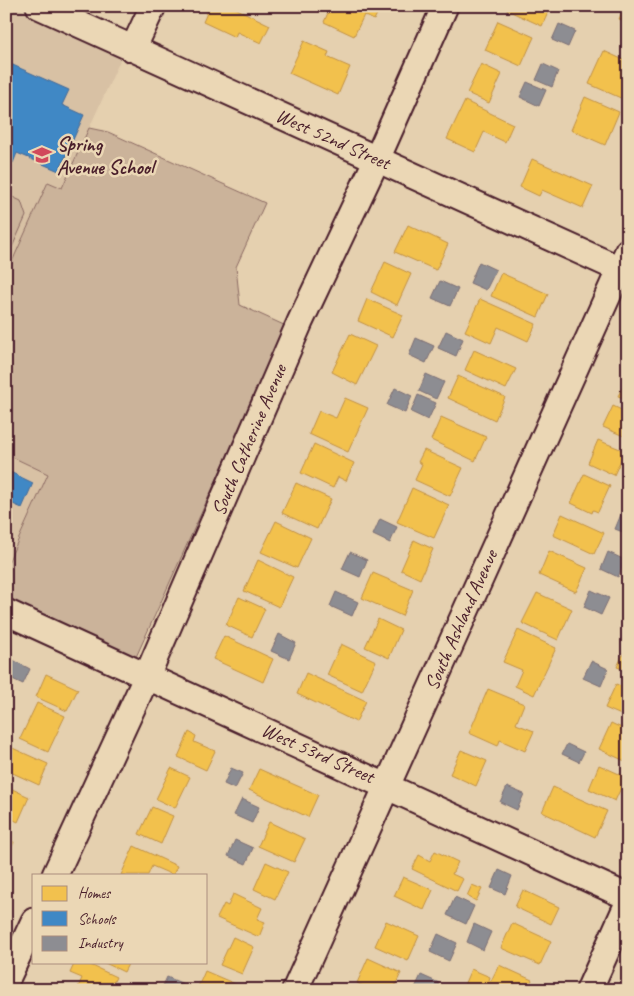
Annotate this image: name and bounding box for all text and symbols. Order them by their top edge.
street label: West 52nd Street [272,103,396,176]
place label: Spring Avenue School [57,132,157,180]
school or university icon: Spring Avenue School [31,144,53,166]
street label: South Catherine Avenue [206,359,293,519]
street label: South Ashland Avenue [419,545,504,694]
street label: West 53rd Street [258,717,380,790]
legend [32,874,208,964]
text: Homes [78,884,112,903]
text: Schools [78,910,117,929]
text: Industry [78,934,125,953]

